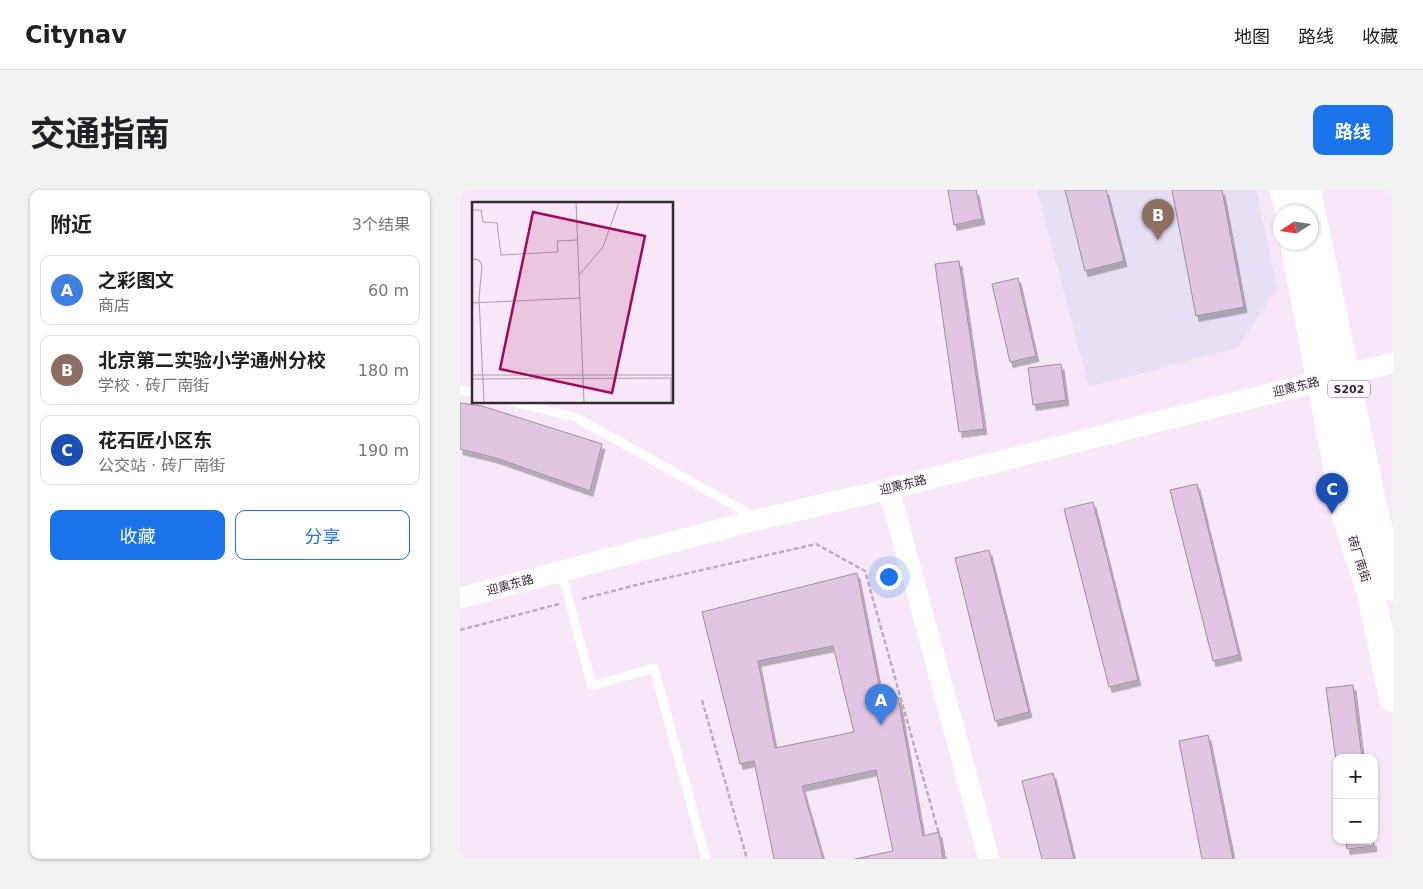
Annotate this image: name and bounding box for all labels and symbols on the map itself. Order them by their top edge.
pin: B [1142,199,1174,240]
inset map [472,202,674,404]
north arrow [1273,205,1318,250]
street label: 迎熏东路 [1271,374,1321,400]
road number: S202 [1328,380,1370,398]
street label: 迎熏东路 [878,472,928,498]
pin: C [1316,473,1348,514]
street label: 砖厂南街 [1345,534,1373,584]
your location [876,564,902,590]
street label: 迎熏东路 [485,572,535,598]
pin: A [865,684,897,725]

